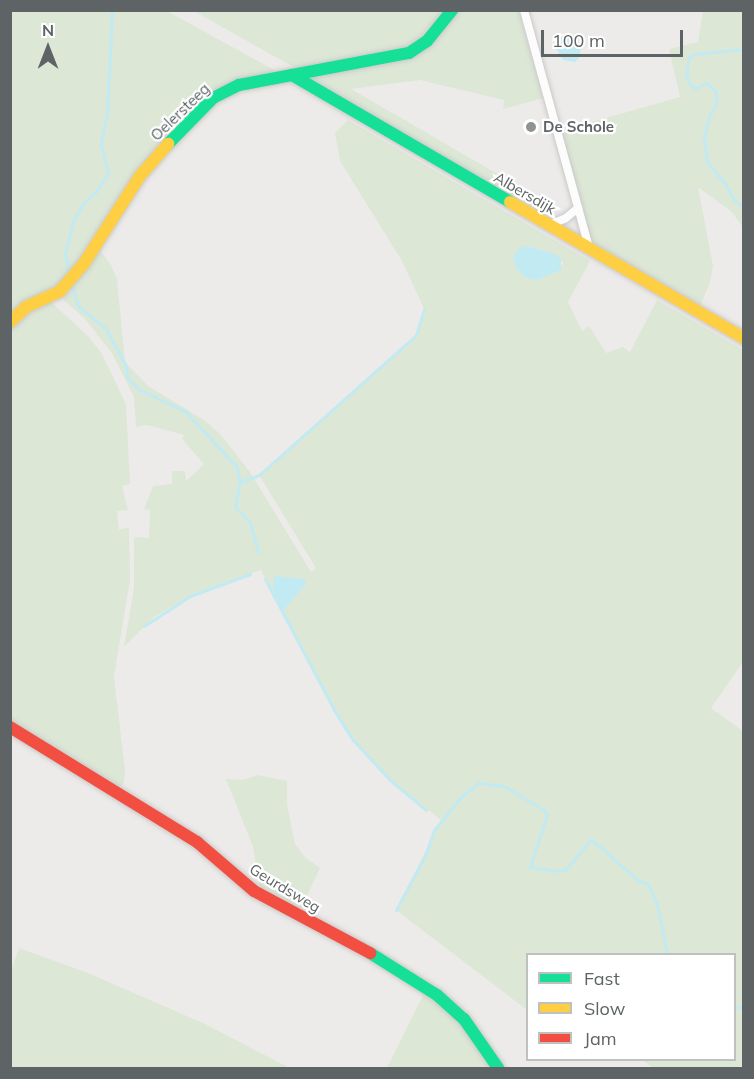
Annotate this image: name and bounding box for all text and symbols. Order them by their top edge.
north arrow [18,18,78,78]
scale bar [544,18,686,56]
text: N [42,20,54,40]
text: 100 m [552,29,605,52]
street label: Oelersteeg [147,80,213,144]
place label: De Schole [543,118,614,136]
marker: De Schole [524,120,538,134]
street label: Albersdijk [491,168,559,218]
street label: Geurdsweg [246,860,324,916]
legend [526,953,736,1061]
text: Fast [584,967,620,990]
text: Slow [584,997,625,1020]
text: Jam [584,1027,617,1050]

